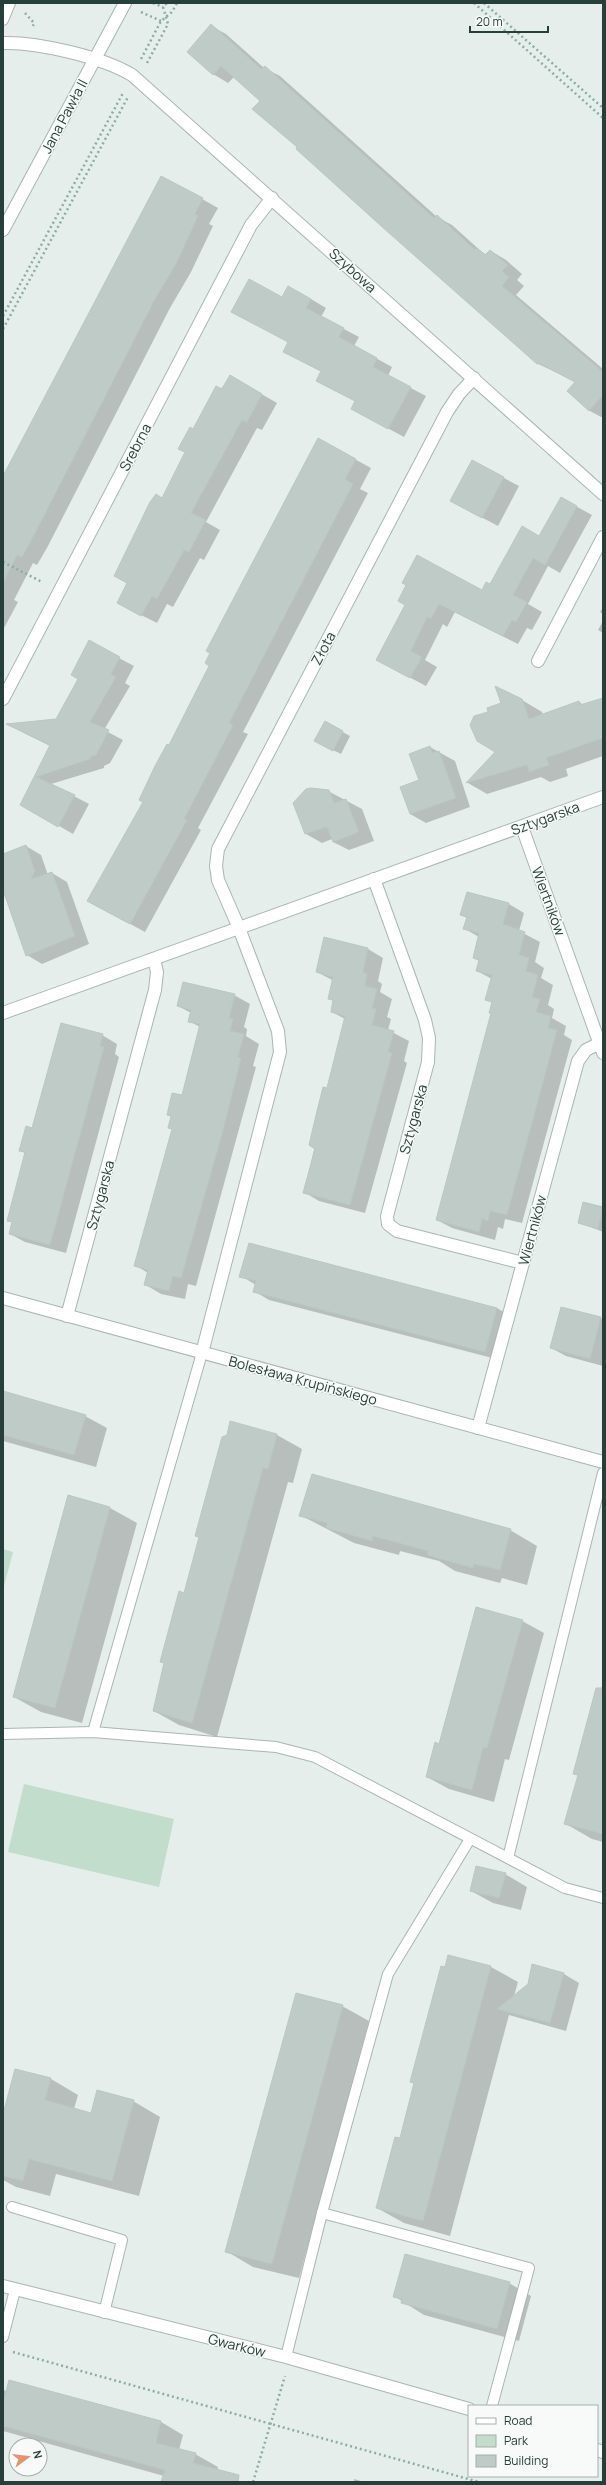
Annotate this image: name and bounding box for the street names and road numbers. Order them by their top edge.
street label: Jana Pawła II [37,76,91,156]
street label: Szybowa [325,244,381,296]
street label: Srebrna [115,420,155,474]
street label: Złota [306,628,340,668]
street label: Sztygarska [508,797,582,839]
street label: Wiertników [528,864,570,938]
street label: Sztygarska [395,1082,431,1156]
street label: Sztygarska [82,1158,118,1232]
street label: Wiertników [513,1192,551,1267]
street label: Bolesława Krupińskiego [227,1351,379,1409]
street label: Gwarków [206,2329,268,2361]

